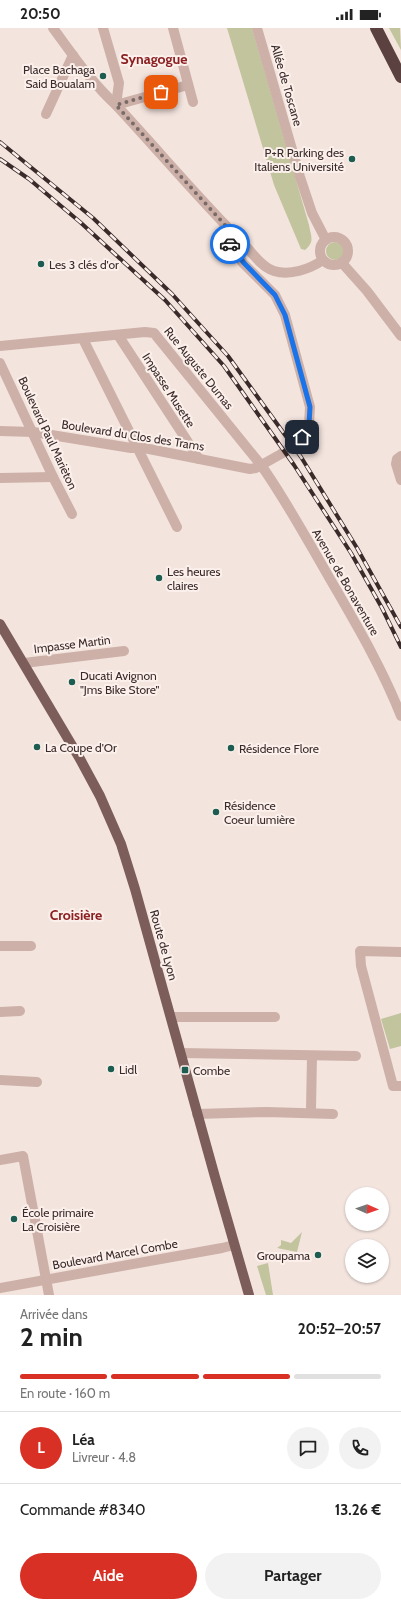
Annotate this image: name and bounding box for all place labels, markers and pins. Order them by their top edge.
place label: Place Bachaga Said Boualam [23,62,95,91]
marker: Place Bachaga Said Boualam [98,71,108,81]
pin [144,75,178,109]
place label: P+R Parking des Italiens Université [254,145,344,174]
marker: P+R Parking des Italiens Université [347,154,357,164]
place label: Les 3 clés d'or [49,257,119,272]
marker: Les 3 clés d'or [36,259,46,269]
pin [285,420,319,454]
place label: Les heures claires [167,564,220,593]
marker: Les heures claires [154,573,164,583]
place label: Ducati Avignon "Jms Bike Store" [80,668,160,697]
marker: Ducati Avignon "Jms Bike Store" [67,677,77,687]
place label: La Coupe d'Or [45,740,117,755]
place label: Résidence Flore [239,741,319,756]
marker: La Coupe d'Or [32,742,42,752]
marker: Résidence Flore [226,743,236,753]
place label: Résidence Coeur lumière [224,798,295,827]
marker: Résidence Coeur lumière [211,807,221,817]
place label: Lidl [119,1062,137,1077]
place label: Combe [193,1063,230,1078]
marker: Lidl [106,1064,116,1074]
marker: Combe [180,1065,190,1075]
place label: École primaire La Croisière [22,1205,94,1234]
marker: École primaire La Croisière [9,1214,19,1224]
place label: Groupama [257,1248,310,1263]
marker: Groupama [313,1250,323,1260]

